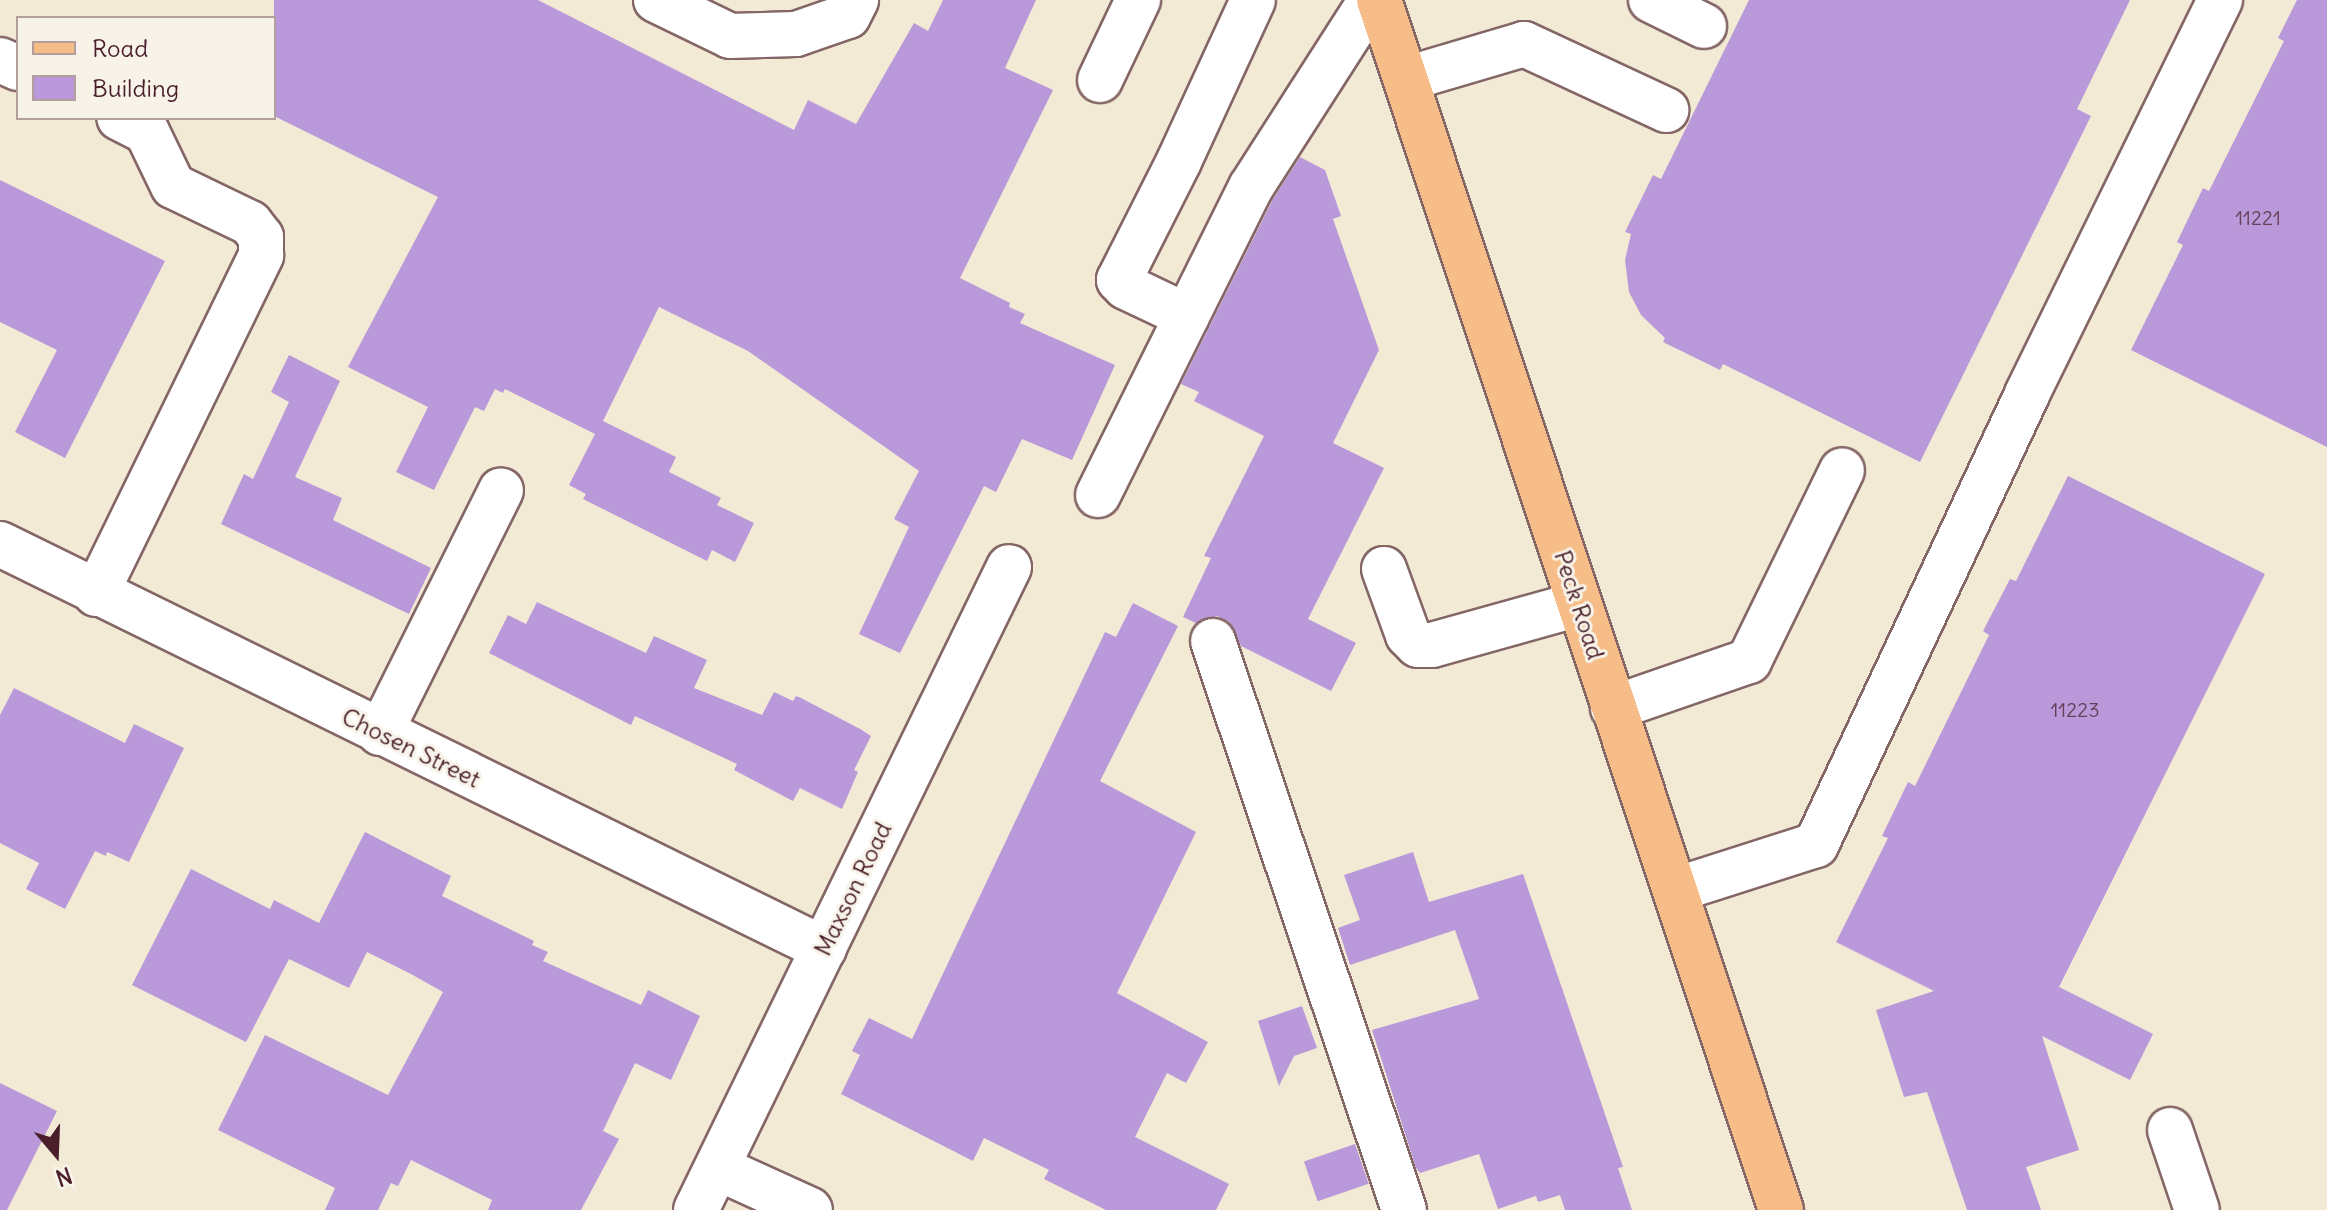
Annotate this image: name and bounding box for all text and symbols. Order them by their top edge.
legend [16,16,276,120]
text: Road [92,33,148,63]
text: Building [92,73,179,103]
house number: 11221 [2235,205,2281,229]
street label: Peck Road [1548,547,1610,663]
house number: 11223 [2050,697,2100,721]
street label: Chosen Street [337,702,485,794]
street label: Maxson Road [808,817,898,961]
north arrow [16,1114,96,1194]
text: N [52,1161,76,1192]

